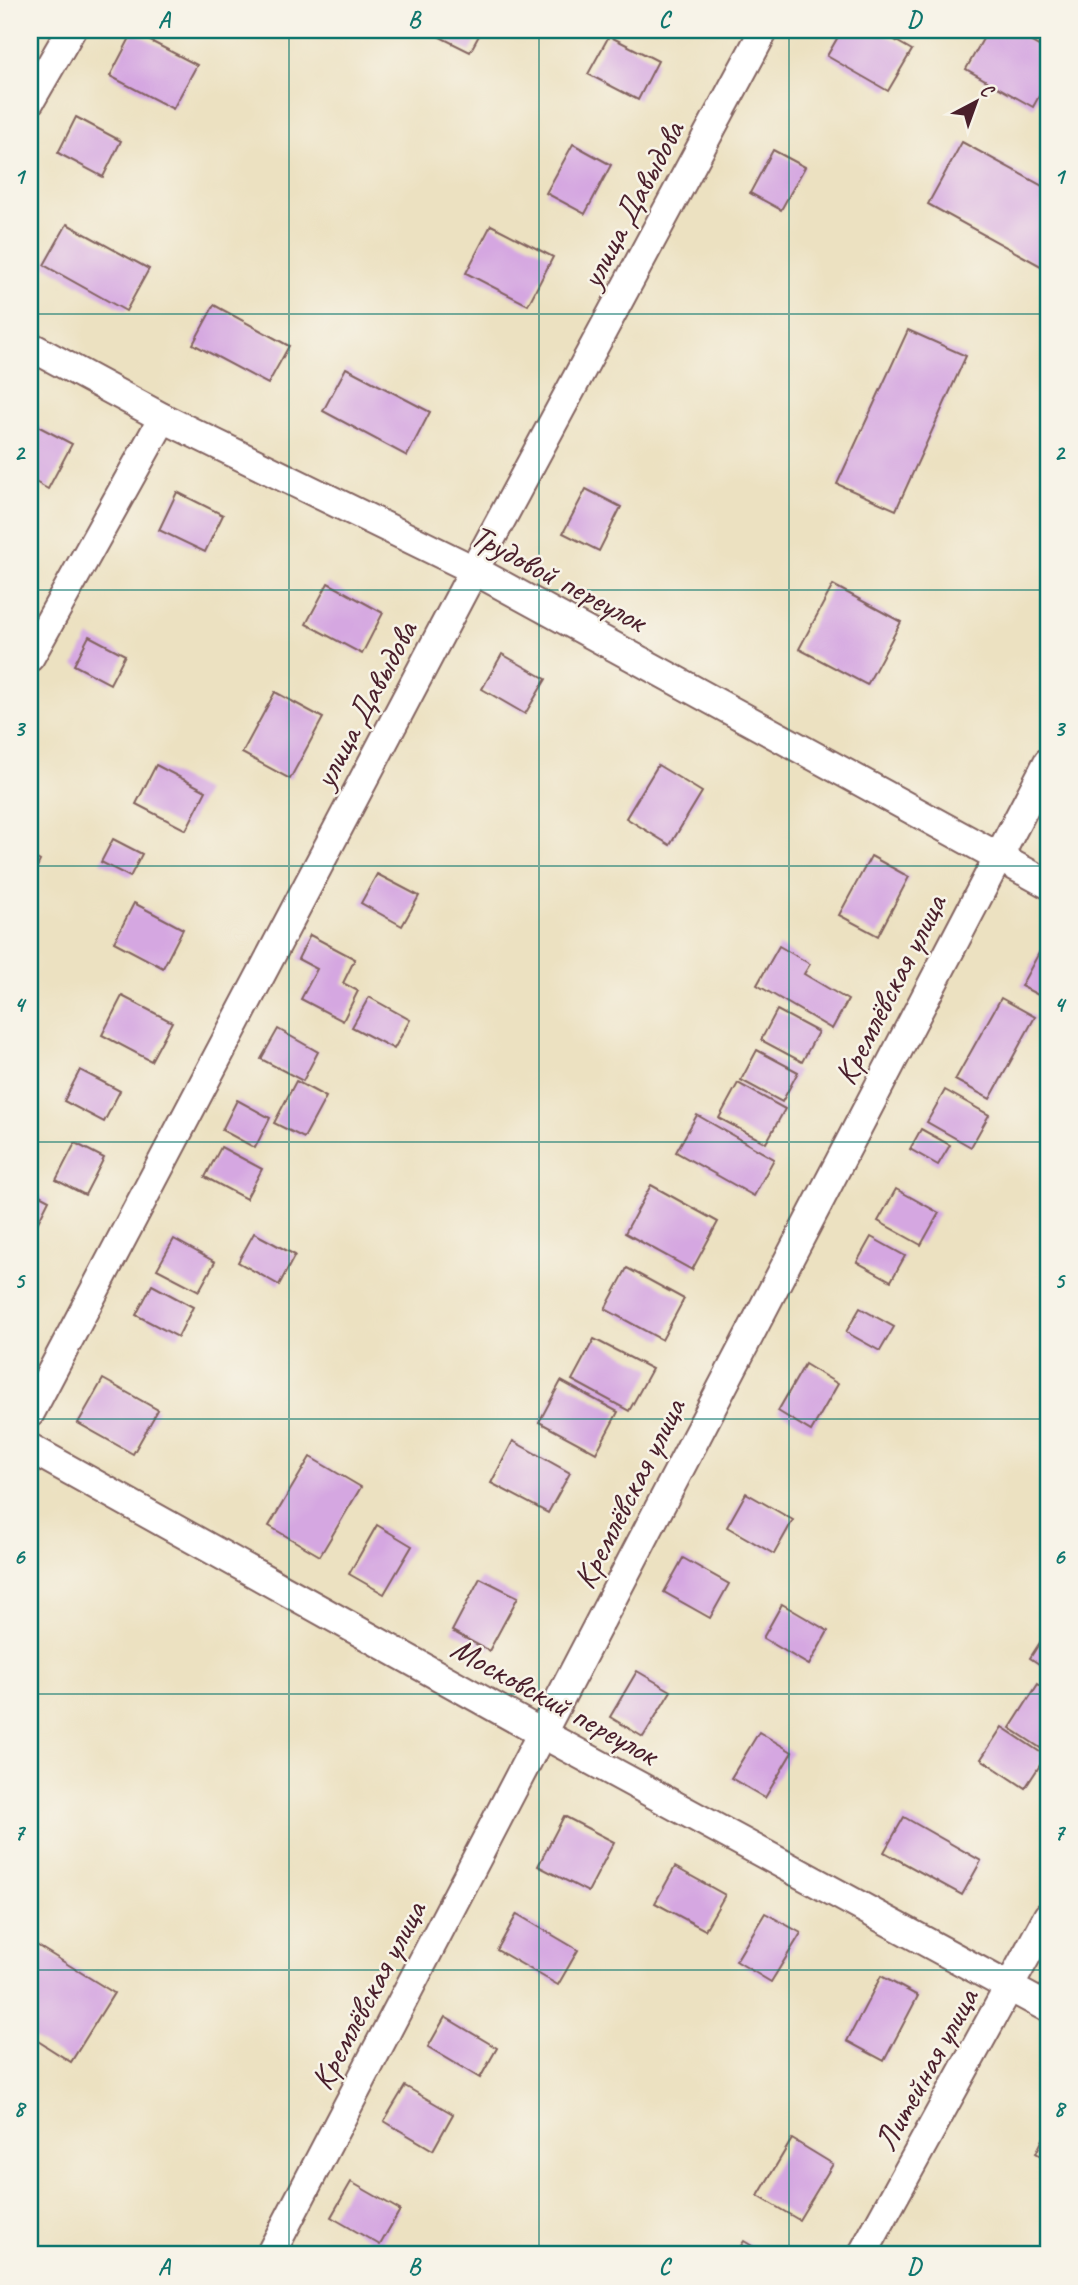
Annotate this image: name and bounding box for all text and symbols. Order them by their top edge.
text: A [158,5,172,34]
text: B [408,5,422,34]
text: C [659,5,673,34]
text: D [907,5,923,34]
north arrow [942,66,1012,136]
text: С [975,78,1000,104]
street label: улица Давыдова [569,112,694,297]
text: 1 [14,162,27,191]
text: 1 [1054,162,1067,191]
text: 2 [14,438,27,467]
text: 2 [1054,438,1067,467]
street label: Трудовой переулок [464,514,656,643]
street label: улица Давыдова [302,612,427,797]
text: 3 [14,714,27,743]
text: 3 [1054,714,1067,743]
street label: Кремлёвская улица [824,886,957,1092]
text: 4 [14,990,27,1019]
text: 4 [1054,990,1067,1019]
text: 5 [14,1266,26,1295]
text: 5 [1054,1266,1066,1295]
street label: Кремлёвская улица [563,1390,696,1596]
text: 6 [14,1542,27,1571]
text: 6 [1054,1542,1067,1571]
street label: Московский переулок [444,1627,668,1776]
text: 7 [14,1818,27,1847]
text: 7 [1054,1818,1067,1847]
street label: Кремлёвская улица [301,1892,436,2097]
street label: Литейная улица [864,1979,989,2158]
text: 8 [14,2094,27,2123]
text: 8 [1054,2094,1067,2123]
text: A [158,2252,172,2281]
text: B [408,2252,422,2281]
text: C [659,2252,673,2281]
text: D [907,2252,923,2281]

